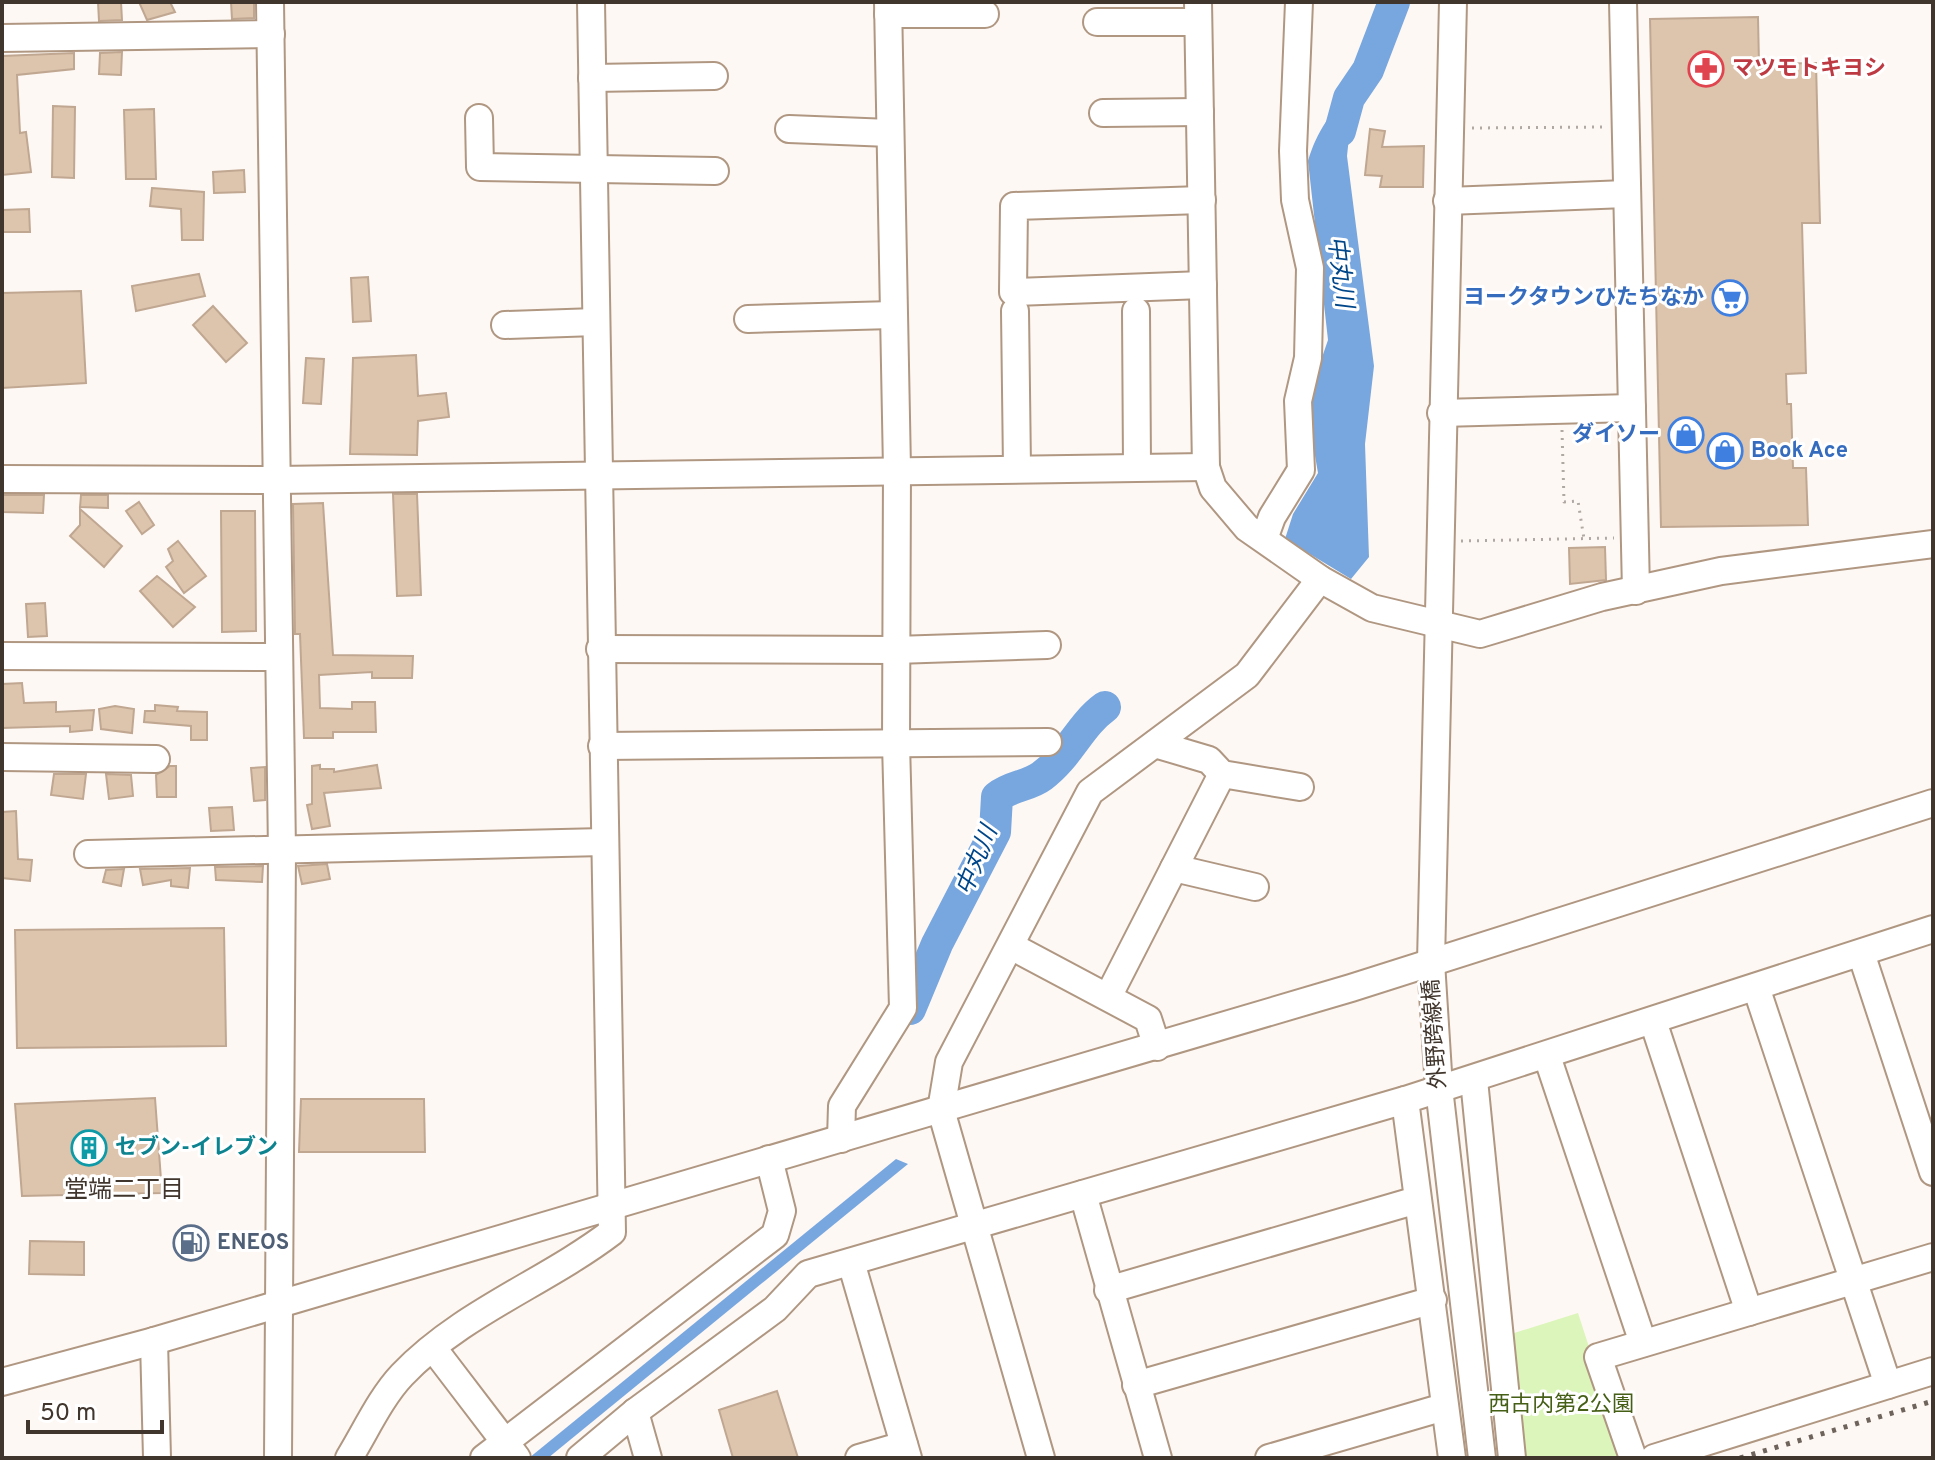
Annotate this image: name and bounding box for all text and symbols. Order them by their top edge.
pharmacy icon: マツモトキヨシ [1687,50,1725,88]
place label: マツモトキヨシ [1732,56,1886,83]
water label: 中丸川 [1320,234,1359,313]
supermarket icon: ヨークタウンひたちなか [1711,279,1749,317]
place label: ヨークタウンひたちなか [1463,285,1704,312]
shop icon: ダイソー [1667,416,1705,454]
place label: ダイソー [1572,422,1660,449]
shop icon: Book Ace [1706,432,1744,470]
place label: Book Ace [1751,438,1848,465]
water label: 中丸川 [951,819,1007,900]
street label: 外野跨線橋 [1419,978,1453,1090]
building icon: セブン-イレブン [70,1129,108,1167]
place label: セブン-イレブン [115,1134,278,1162]
district label: 堂端二丁目 [64,1176,184,1206]
fuel station icon: ENEOS [172,1224,210,1262]
place label: ENEOS [217,1230,289,1257]
scale bar [28,1384,162,1434]
park label: 西古内第2公園 [1488,1392,1634,1419]
text: 50 m [40,1399,96,1429]

